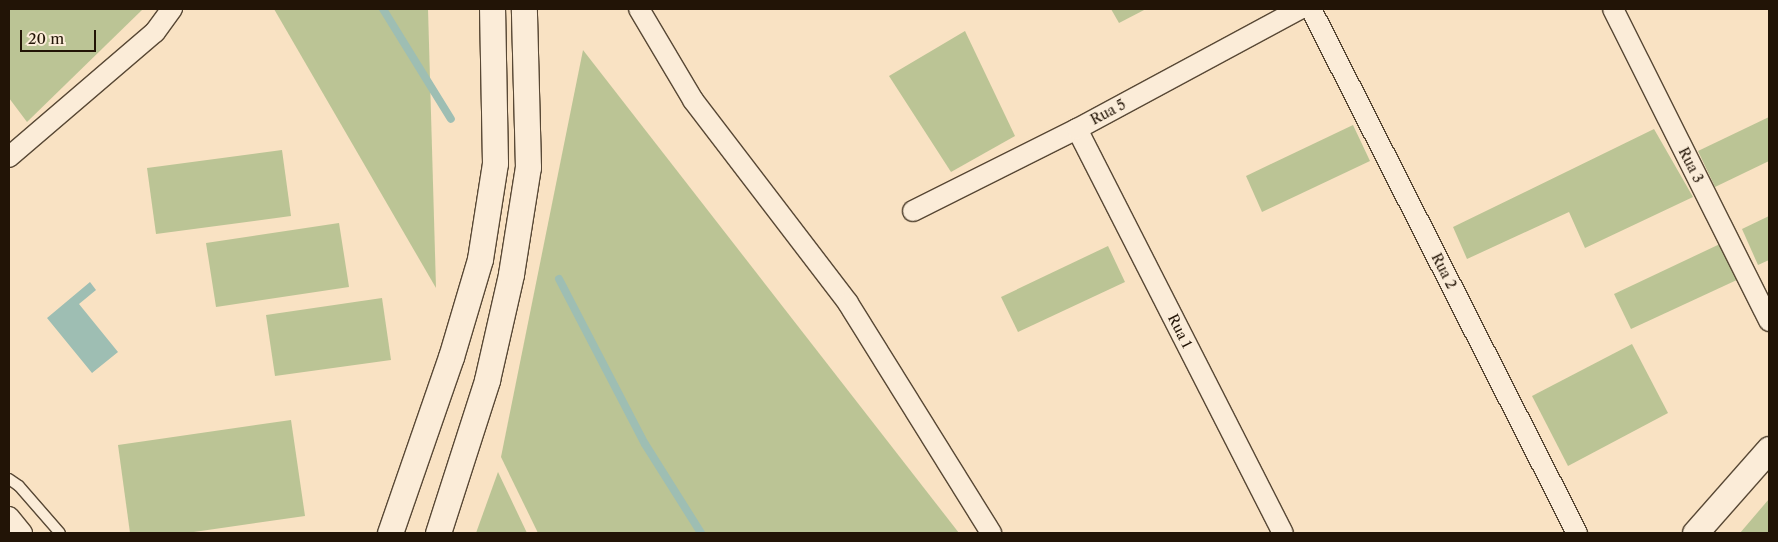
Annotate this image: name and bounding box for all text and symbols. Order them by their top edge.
scale bar [22,20,99,52]
text: 20 m [28,29,64,48]
street label: Rua 5 [1087,96,1129,128]
street label: Rua 3 [1675,144,1707,186]
street label: Rua 2 [1428,250,1460,292]
street label: Rua 1 [1164,311,1196,351]

